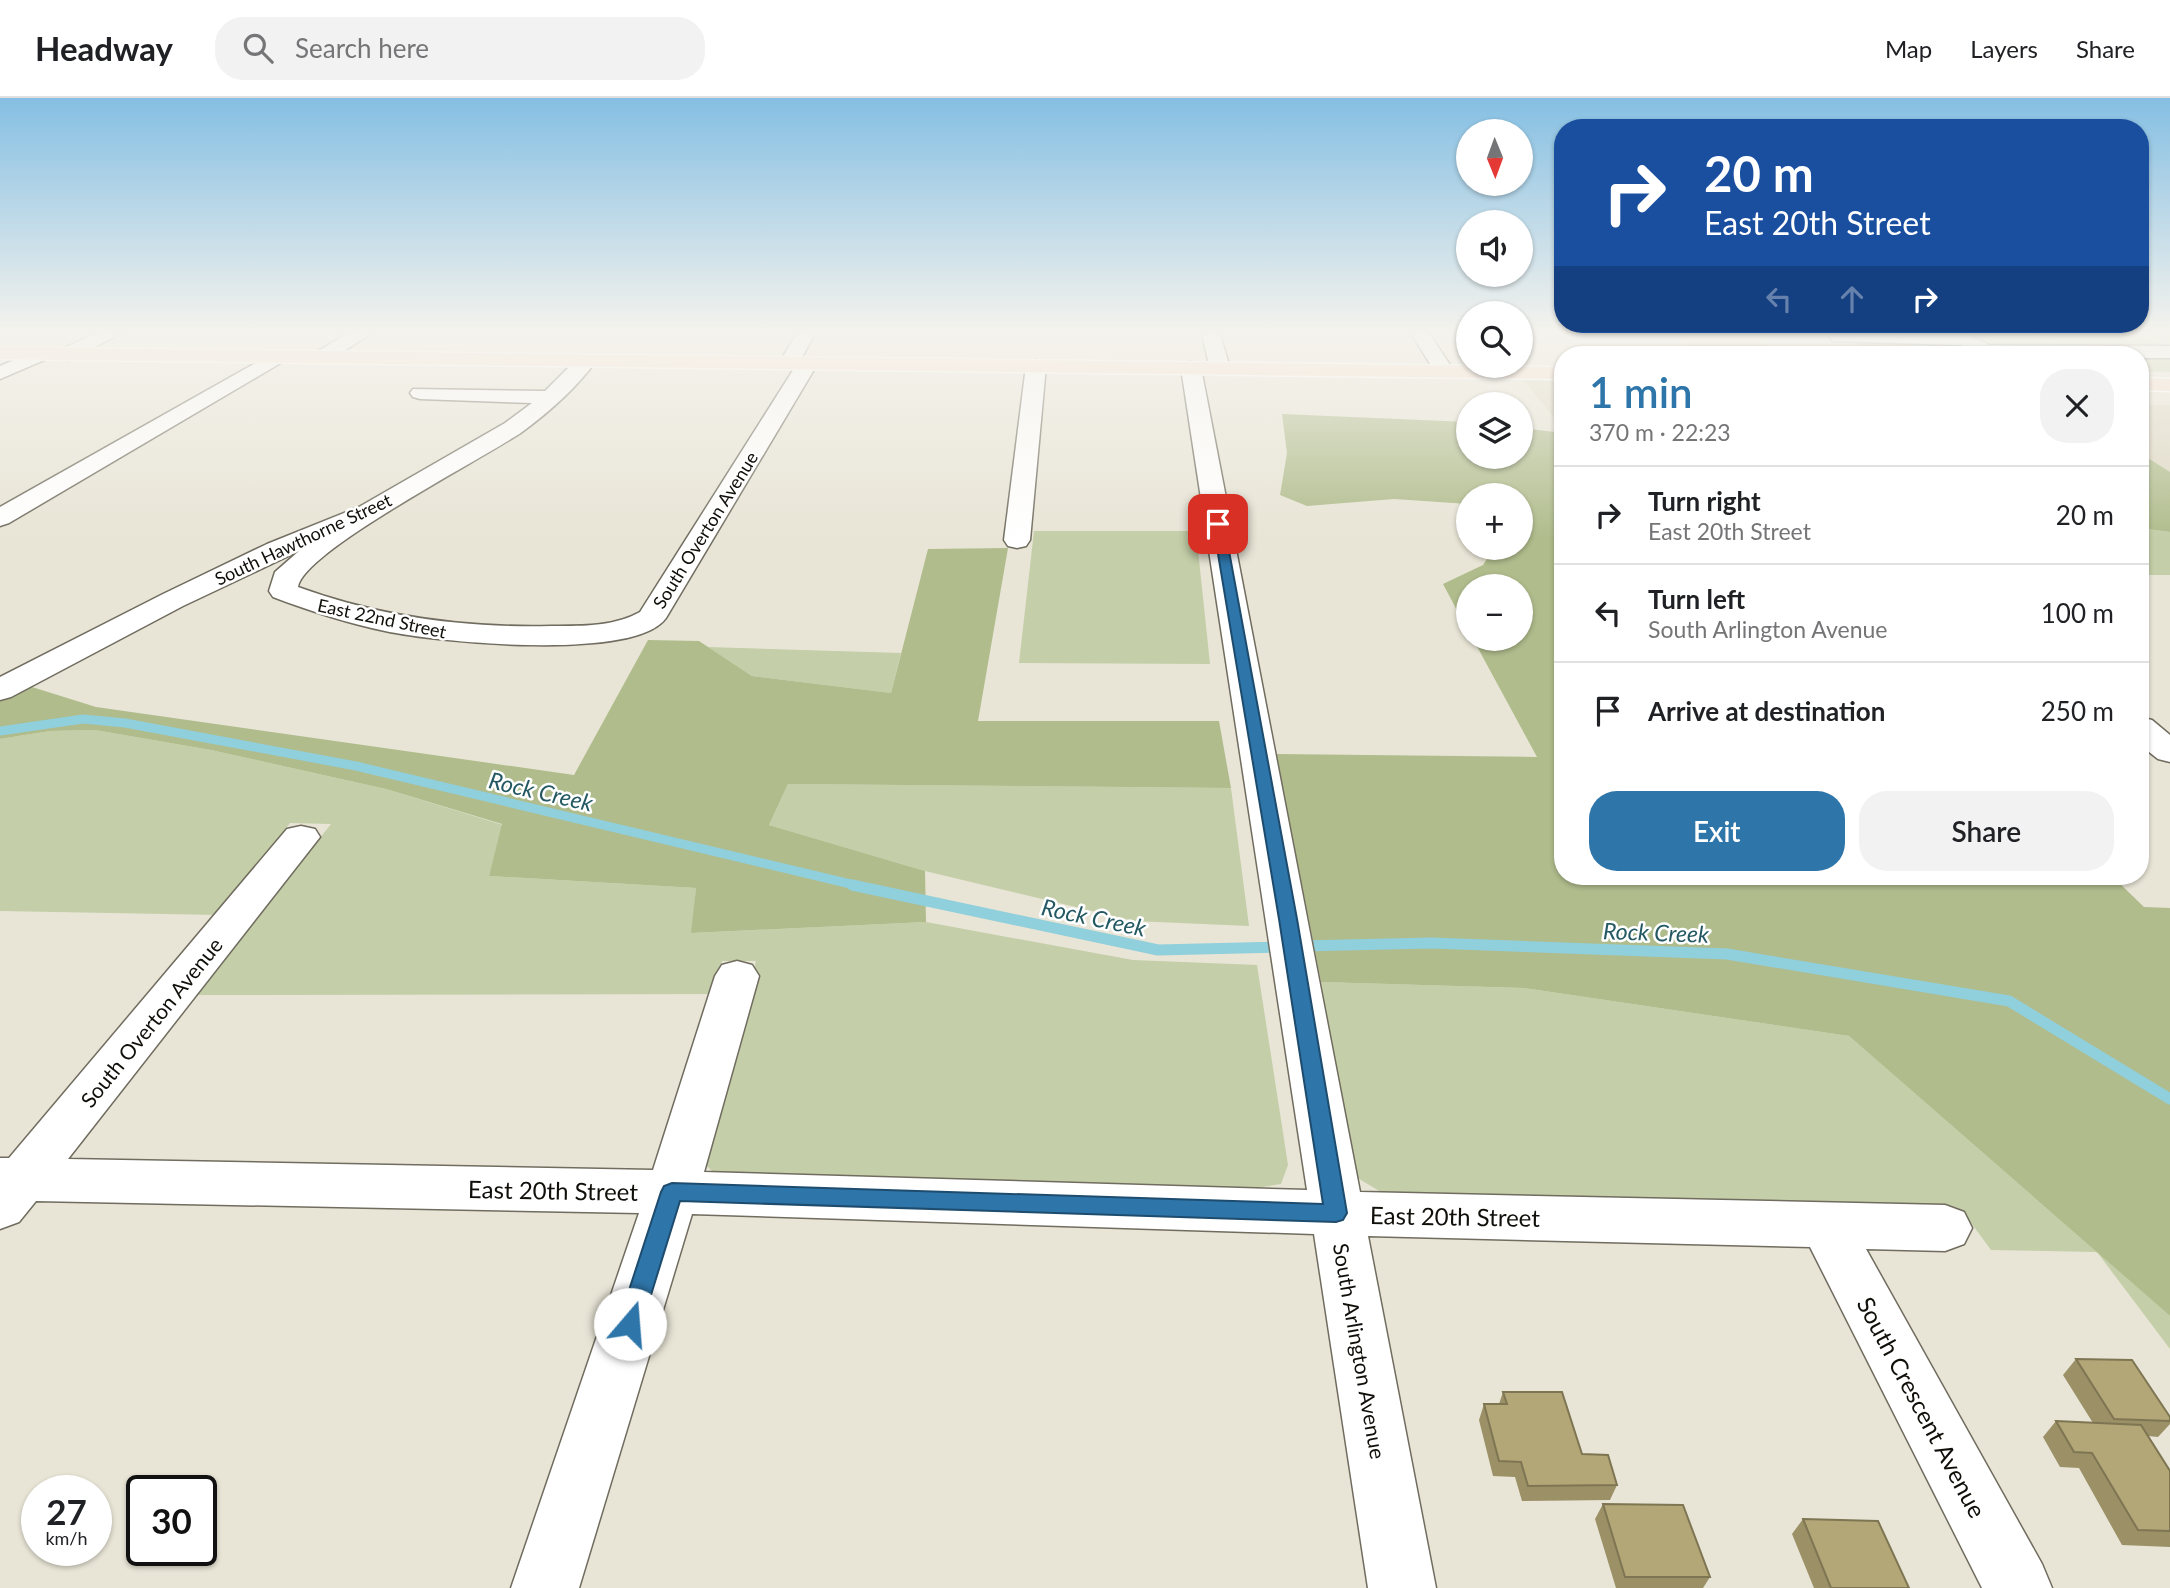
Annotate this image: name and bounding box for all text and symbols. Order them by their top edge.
search box [215,17,705,80]
text: Headway [35,28,173,68]
icon: search [239,29,277,67]
text: Search here [295,32,429,64]
text: Map [1885,34,1932,63]
text: Layers [1970,34,2038,63]
text: Share [2076,34,2135,63]
north arrow [1456,119,1533,196]
map controls [1456,119,1533,651]
text: 20 m [1704,144,1814,202]
icon: right [1589,147,1680,238]
text: East 20th Street [1704,203,1931,242]
button: sound [1456,210,1533,287]
icon: left [1760,280,1798,318]
icon: ahead [1833,280,1871,318]
icon: right [1906,280,1944,318]
button: search [1456,301,1533,378]
text: 1 min [1589,367,1693,417]
button: close [2040,369,2114,443]
button: layers [1456,392,1533,469]
text: 370 m · 22:23 [1589,418,1731,446]
street label: South Overton Avenue [648,448,762,612]
button: + [1456,483,1533,560]
text: Turn right [1648,485,1761,517]
street label: South Hawthorne Street [211,488,395,590]
pin [1188,494,1248,554]
icon: right [1589,496,1627,534]
text: 20 m [2056,499,2114,531]
icon: arrive [1199,505,1237,543]
text: East 20th Street [1648,517,1811,545]
button: − [1456,574,1533,651]
text: Turn left [1648,583,1745,615]
street label: East 22nd Street [316,594,449,642]
icon: left [1589,594,1627,632]
text: 100 m [2041,597,2114,629]
text: South Arlington Avenue [1648,615,1887,643]
icon: arrive [1589,692,1627,730]
text: Arrive at destination [1648,695,1885,727]
text: 250 m [2041,695,2114,727]
water label: Rock Creek [486,765,597,817]
button: Exit [1589,791,1845,871]
button: Share [1859,791,2114,871]
water label: Rock Creek [1039,892,1150,942]
water label: Rock Creek [1603,916,1711,948]
street label: South Overton Avenue [75,932,227,1112]
street label: East 20th Street [468,1174,639,1206]
street label: East 20th Street [1370,1200,1541,1232]
street label: South Arlington Avenue [1329,1241,1391,1461]
position arrow [593,1287,667,1361]
street label: South Crescent Avenue [1851,1292,1993,1522]
speed limit sign: 30 [126,1475,217,1566]
text: 27 [46,1490,87,1532]
text: km/h [45,1527,88,1549]

